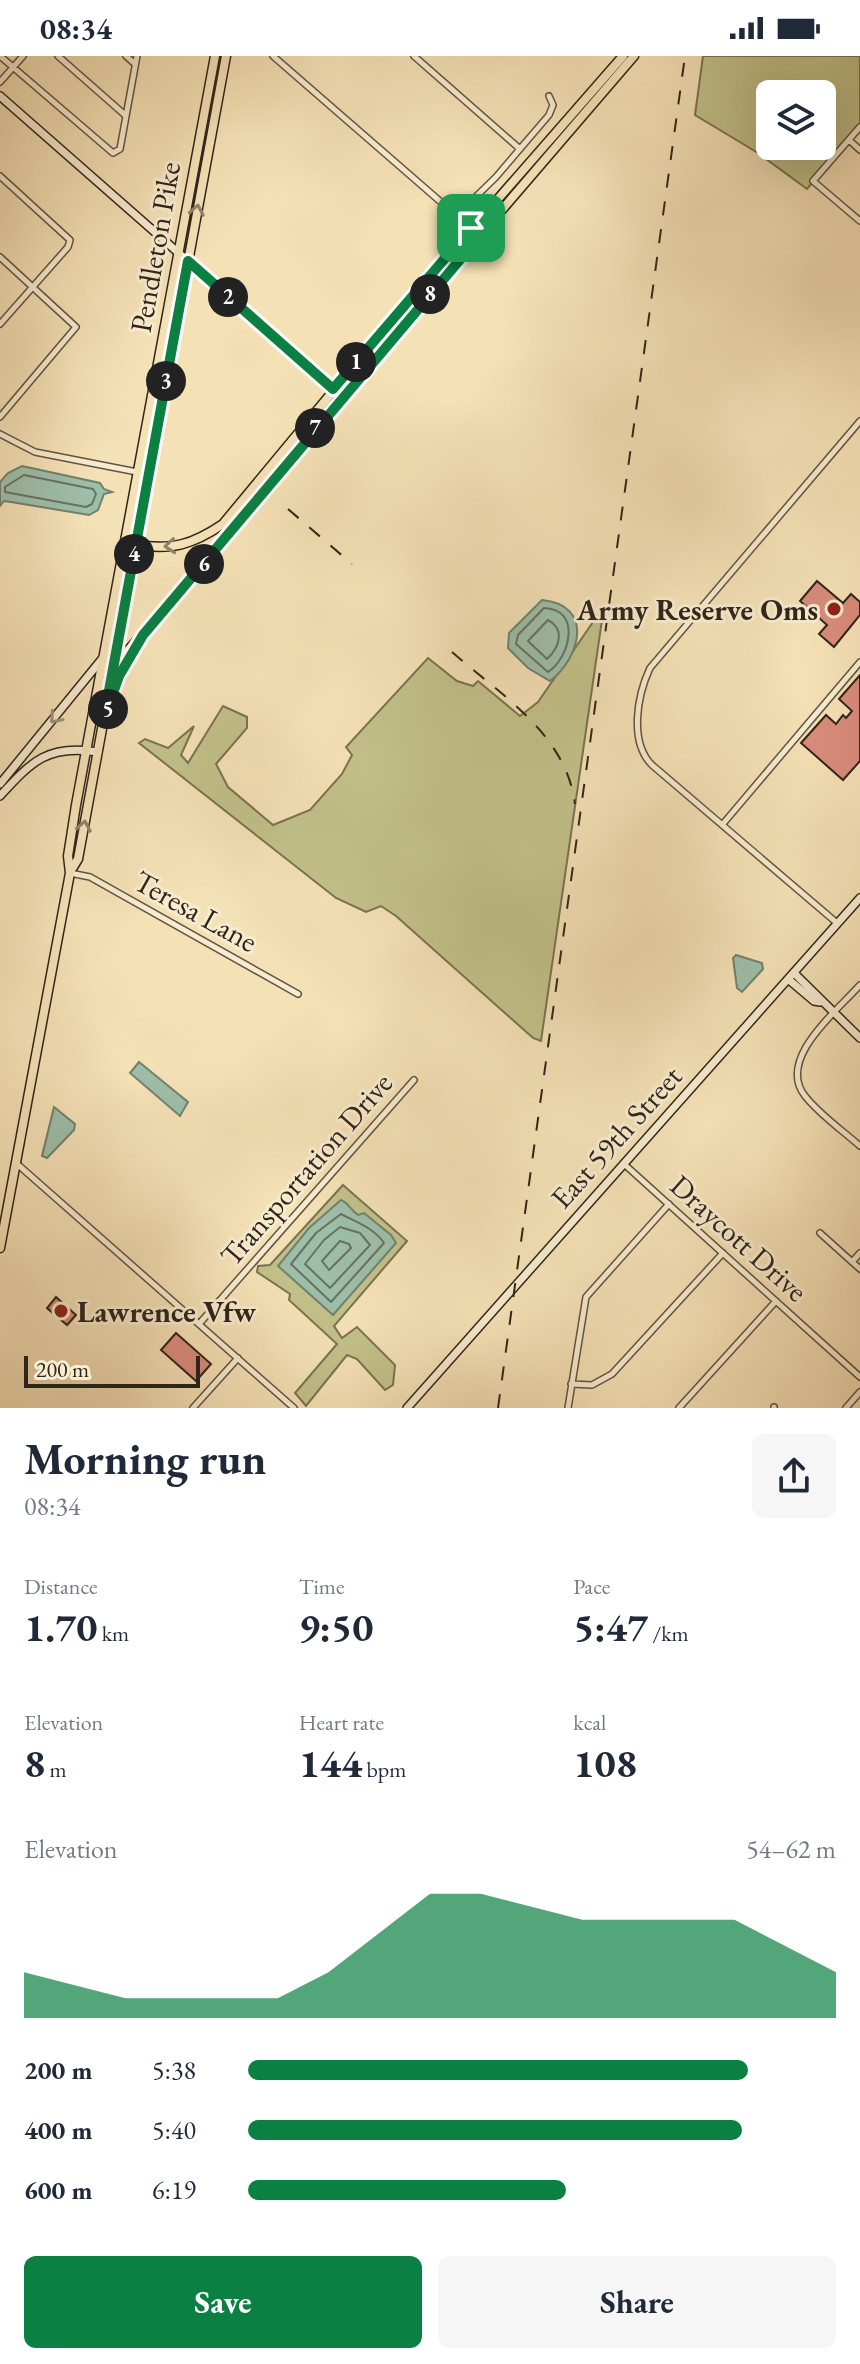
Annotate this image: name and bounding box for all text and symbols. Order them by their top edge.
text: 08:34 [40,9,112,48]
map controls [756,80,836,160]
button: layers [756,80,836,160]
street label: Pendleton Pike [121,159,189,335]
pin [437,194,505,262]
one-way arrow [188,203,205,217]
icon: arrive [449,206,493,250]
pin: 8 [410,274,450,314]
pin: 2 [208,277,248,317]
text: 8 [424,279,436,308]
text: 2 [222,282,234,311]
pin: 1 [336,342,376,382]
text: 1 [350,347,362,376]
pin: 3 [146,361,186,401]
text: 3 [160,366,172,395]
pin: 7 [295,408,335,448]
text: 7 [309,413,321,442]
pin: 4 [114,534,154,574]
one-way arrow [163,537,176,554]
text: 4 [128,539,140,568]
pin: 6 [184,544,224,584]
text: 6 [198,549,210,578]
place label: Army Reserve Oms [576,590,818,629]
marker: Army Reserve Oms [825,600,843,618]
pin: 5 [88,689,128,729]
text: 5 [102,694,114,723]
one-way arrow [50,708,64,723]
one-way arrow [75,819,92,833]
street label: Teresa Lane [127,861,265,961]
street label: East 59th Street [542,1057,691,1217]
street label: Transportation Drive [211,1064,401,1274]
street label: Draycott Drive [662,1166,816,1310]
place label: Lawrence Vfw [77,1292,256,1331]
marker: Lawrence Vfw [52,1302,70,1320]
scale bar [24,1352,200,1388]
text: 200 m [36,1355,89,1384]
text: Morning run [24,1430,266,1487]
button: share [752,1434,836,1518]
text: 08:34 [24,1489,80,1523]
text: Distance [24,1572,97,1601]
text: Time [299,1572,344,1601]
text: Pace [573,1572,610,1601]
text: 1.70 [24,1601,97,1653]
text: 9:50 [299,1601,373,1653]
text: 5:47 [573,1601,648,1653]
text: km [97,1619,129,1648]
text: /km [648,1619,689,1648]
text: Elevation [24,1708,103,1737]
text: Heart rate [299,1708,384,1737]
text: kcal [573,1708,606,1737]
text: 8 [24,1737,45,1789]
text: 144 [299,1737,362,1789]
text: 108 [573,1737,637,1789]
text: m [45,1755,67,1784]
text: bpm [362,1755,406,1784]
text: Elevation [24,1832,118,1866]
text: 54–62 m [746,1832,836,1866]
text: 200 m [24,2053,92,2087]
text: 5:38 [152,2053,196,2087]
text: 400 m [24,2113,92,2147]
text: 5:40 [152,2113,196,2147]
text: 600 m [24,2173,92,2207]
text: 6:19 [152,2173,196,2207]
button: Save [24,2256,422,2348]
button: Share [438,2256,836,2348]

